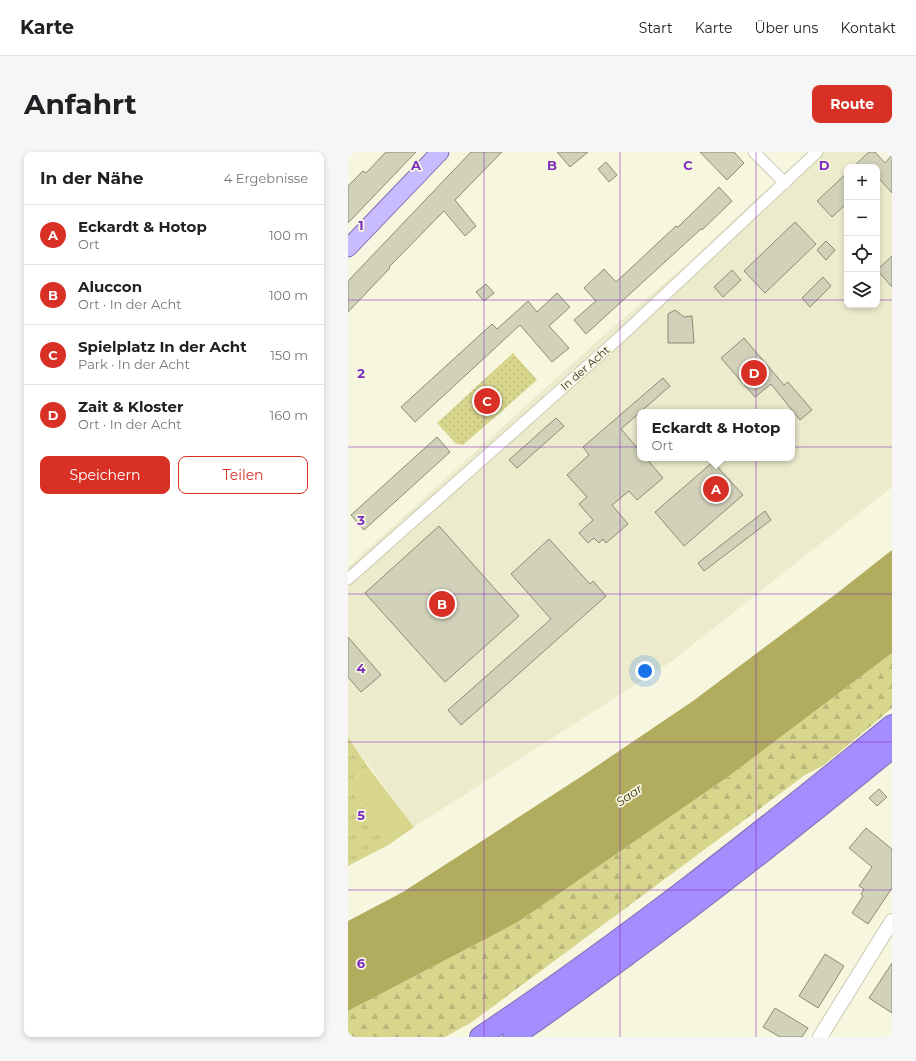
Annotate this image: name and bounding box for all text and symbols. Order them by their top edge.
text: Karte [20,16,74,39]
text: Start [639,19,673,37]
text: Karte [695,19,732,37]
text: Über uns [754,19,818,37]
text: Kontakt [840,19,896,37]
button: Route [812,85,892,123]
text: Anfahrt [24,87,137,121]
text: A [410,157,422,173]
text: B [547,157,557,173]
text: C [683,157,693,173]
text: D [819,157,830,173]
map controls [844,164,880,308]
button: + [844,164,880,200]
text: In der Nähe [40,168,144,188]
text: 4 Ergebnisse [224,170,308,186]
button: − [844,200,880,236]
text: Eckardt & Hotop [78,217,207,236]
text: 1 [358,217,364,233]
text: A [48,227,58,243]
text: 100 m [269,227,308,243]
text: Ort [78,236,100,252]
button: locate [844,236,880,272]
button: layers [844,272,880,308]
text: Aluccon [78,277,142,296]
text: B [48,287,58,303]
text: 100 m [269,287,308,303]
text: Ort · In der Acht [78,296,182,312]
text: Spielplatz In der Acht [78,337,247,356]
street label: In der Acht [557,342,613,393]
text: C [48,347,58,363]
text: 150 m [270,347,308,363]
text: Park · In der Acht [78,356,190,372]
pin: D [741,358,767,388]
text: 2 [357,365,365,381]
pin: C [474,386,500,416]
text: Zait & Kloster [78,397,183,416]
text: D [48,407,58,423]
text: 160 m [270,407,308,423]
popup [637,409,795,461]
text: Ort · In der Acht [78,416,182,432]
text: Eckardt & Hotop [652,418,780,437]
text: Ort [652,437,673,453]
button: Speichern [40,456,170,494]
button: Teilen [178,456,308,494]
pin: A [703,474,729,504]
text: 3 [356,512,365,528]
pin: B [429,589,455,619]
text: 4 [357,660,366,676]
your location [635,661,655,681]
water label: Saar [613,781,645,809]
text: 5 [357,807,365,823]
text: 6 [357,955,366,971]

